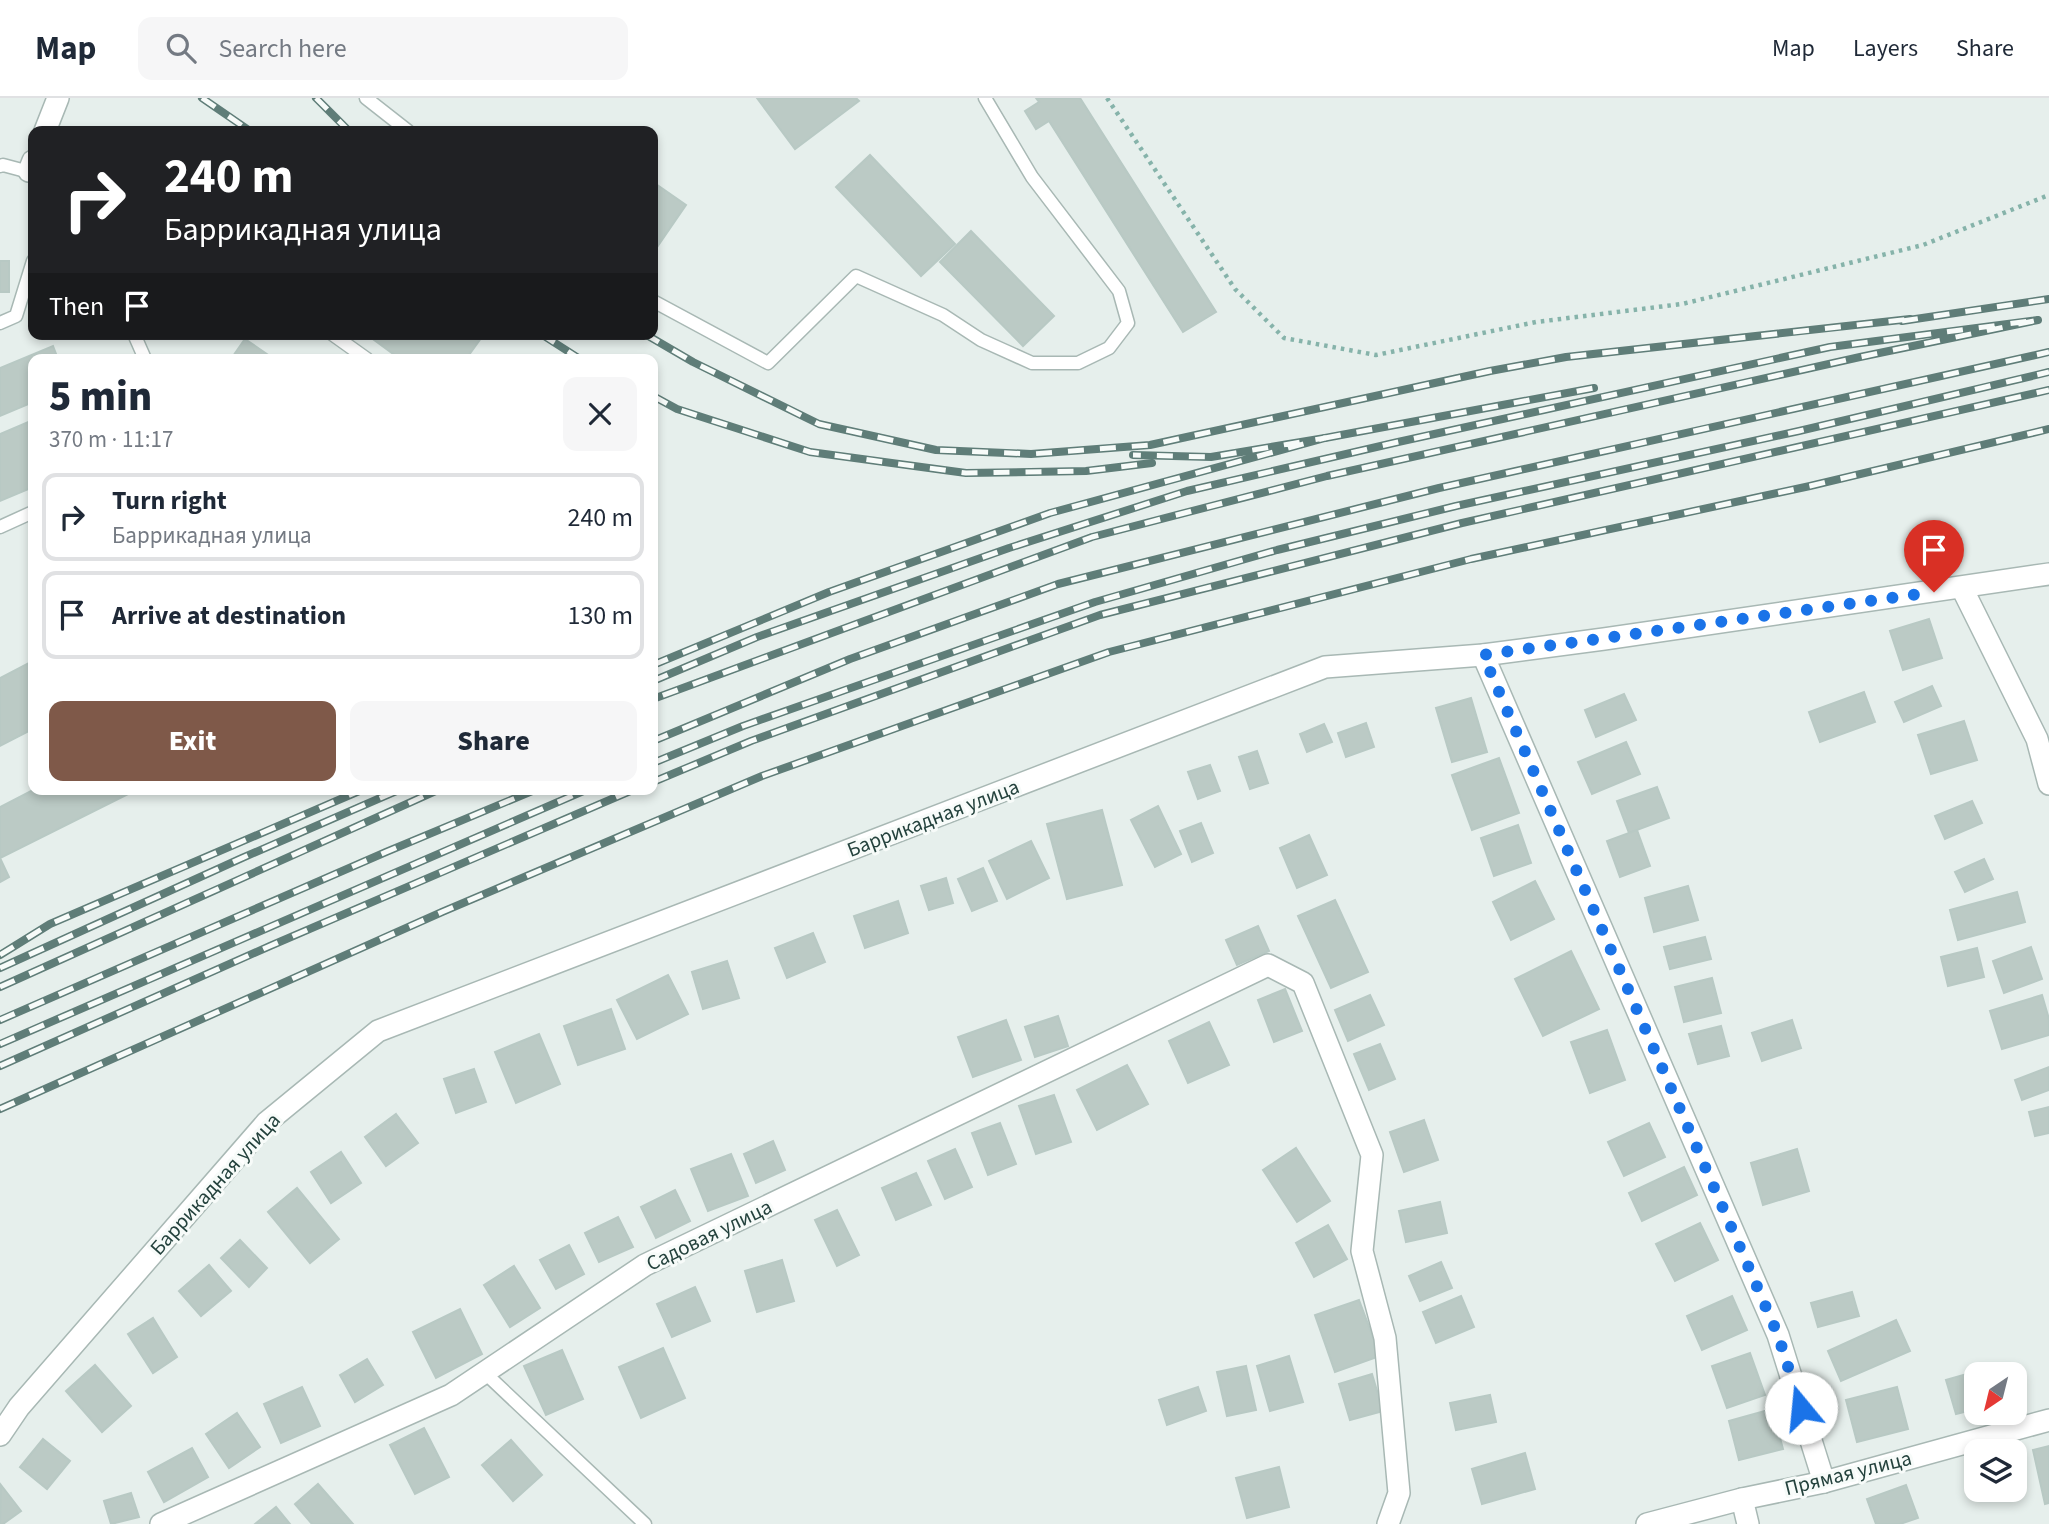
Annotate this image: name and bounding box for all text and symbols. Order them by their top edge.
search box [138,17,628,80]
text: Map [35,25,96,72]
icon: search [162,29,200,67]
text: Search here [218,30,347,67]
text: Map [1772,31,1815,66]
text: Layers [1853,31,1918,66]
text: Share [1956,31,2014,66]
text: 240 m [164,142,293,212]
icon: right [49,154,140,245]
text: Баррикадная улица [164,207,442,253]
icon: arrive [118,287,156,325]
text: Then [49,288,104,325]
text: 5 min [49,367,152,427]
button: close [563,377,637,451]
text: 370 m · 11:17 [49,423,173,456]
text: Turn right [112,482,227,519]
icon: right [53,498,91,536]
text: 240 m [567,499,633,536]
text: Баррикадная улица [112,519,312,552]
pin [1904,520,1964,592]
icon: arrive [1915,531,1953,569]
icon: arrive [53,596,91,634]
text: Arrive at destination [112,597,346,634]
text: 130 m [567,597,633,634]
button: Exit [49,701,336,781]
button: Share [350,701,637,781]
street label: Баррикадная улица [843,771,1023,865]
street label: Баррикадная улица [143,1106,287,1262]
street label: Садовая улица [641,1192,777,1278]
north arrow [1964,1362,2026,1424]
map controls [1964,1362,2027,1502]
position arrow [1764,1371,1838,1445]
button: layers [1964,1439,2027,1502]
street label: Прямая улица [1781,1443,1915,1503]

